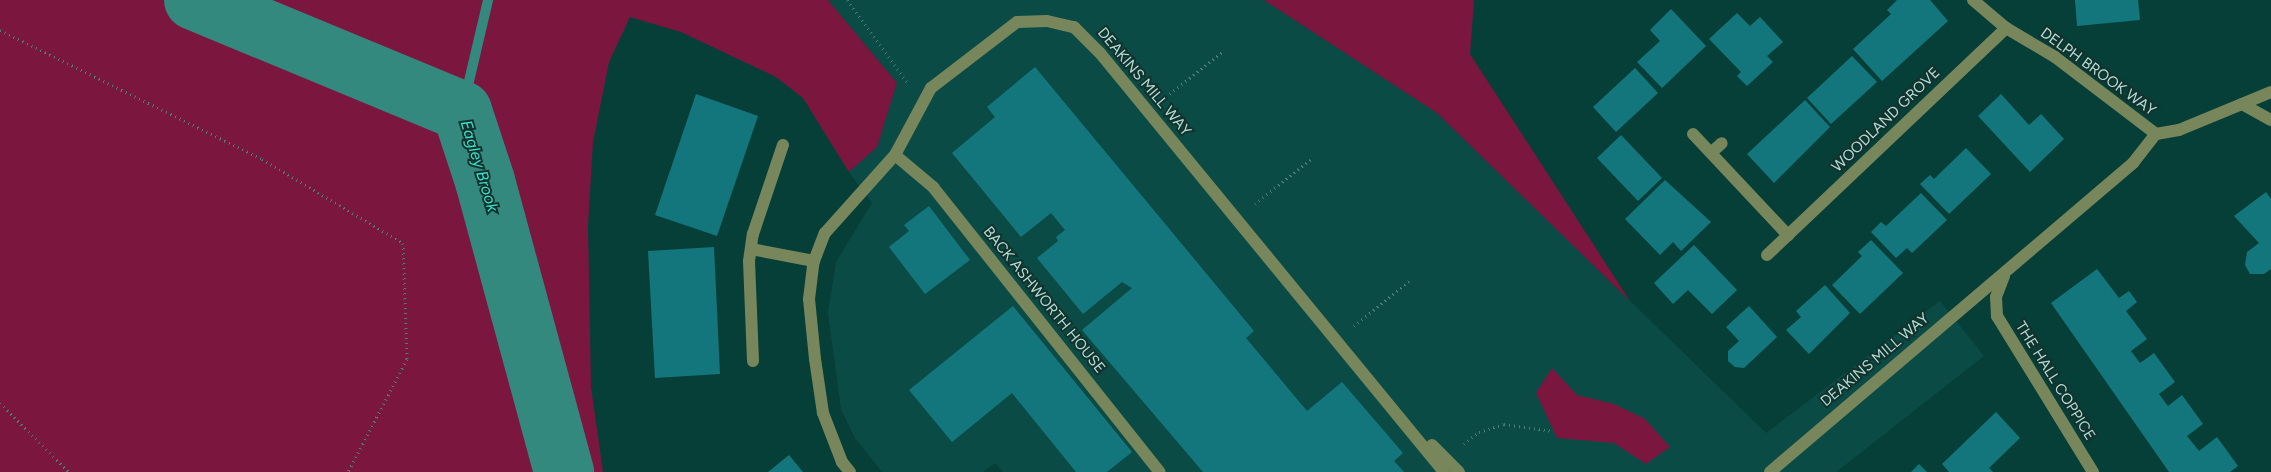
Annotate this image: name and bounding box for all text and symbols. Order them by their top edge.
street label: DEAKINS MILL WAY [1093,24,1195,140]
street label: DELPH BROOK WAY [2037,24,2159,120]
street label: WOODLAND GROVE [1828,64,1944,176]
water label: Eagley Brook [456,118,502,214]
street label: BACK ASHWORTH HOUSE [979,223,1109,377]
street label: DEAKINS MILL WAY [1817,309,1933,411]
street label: THE HALL COPPICE [2011,318,2099,444]

